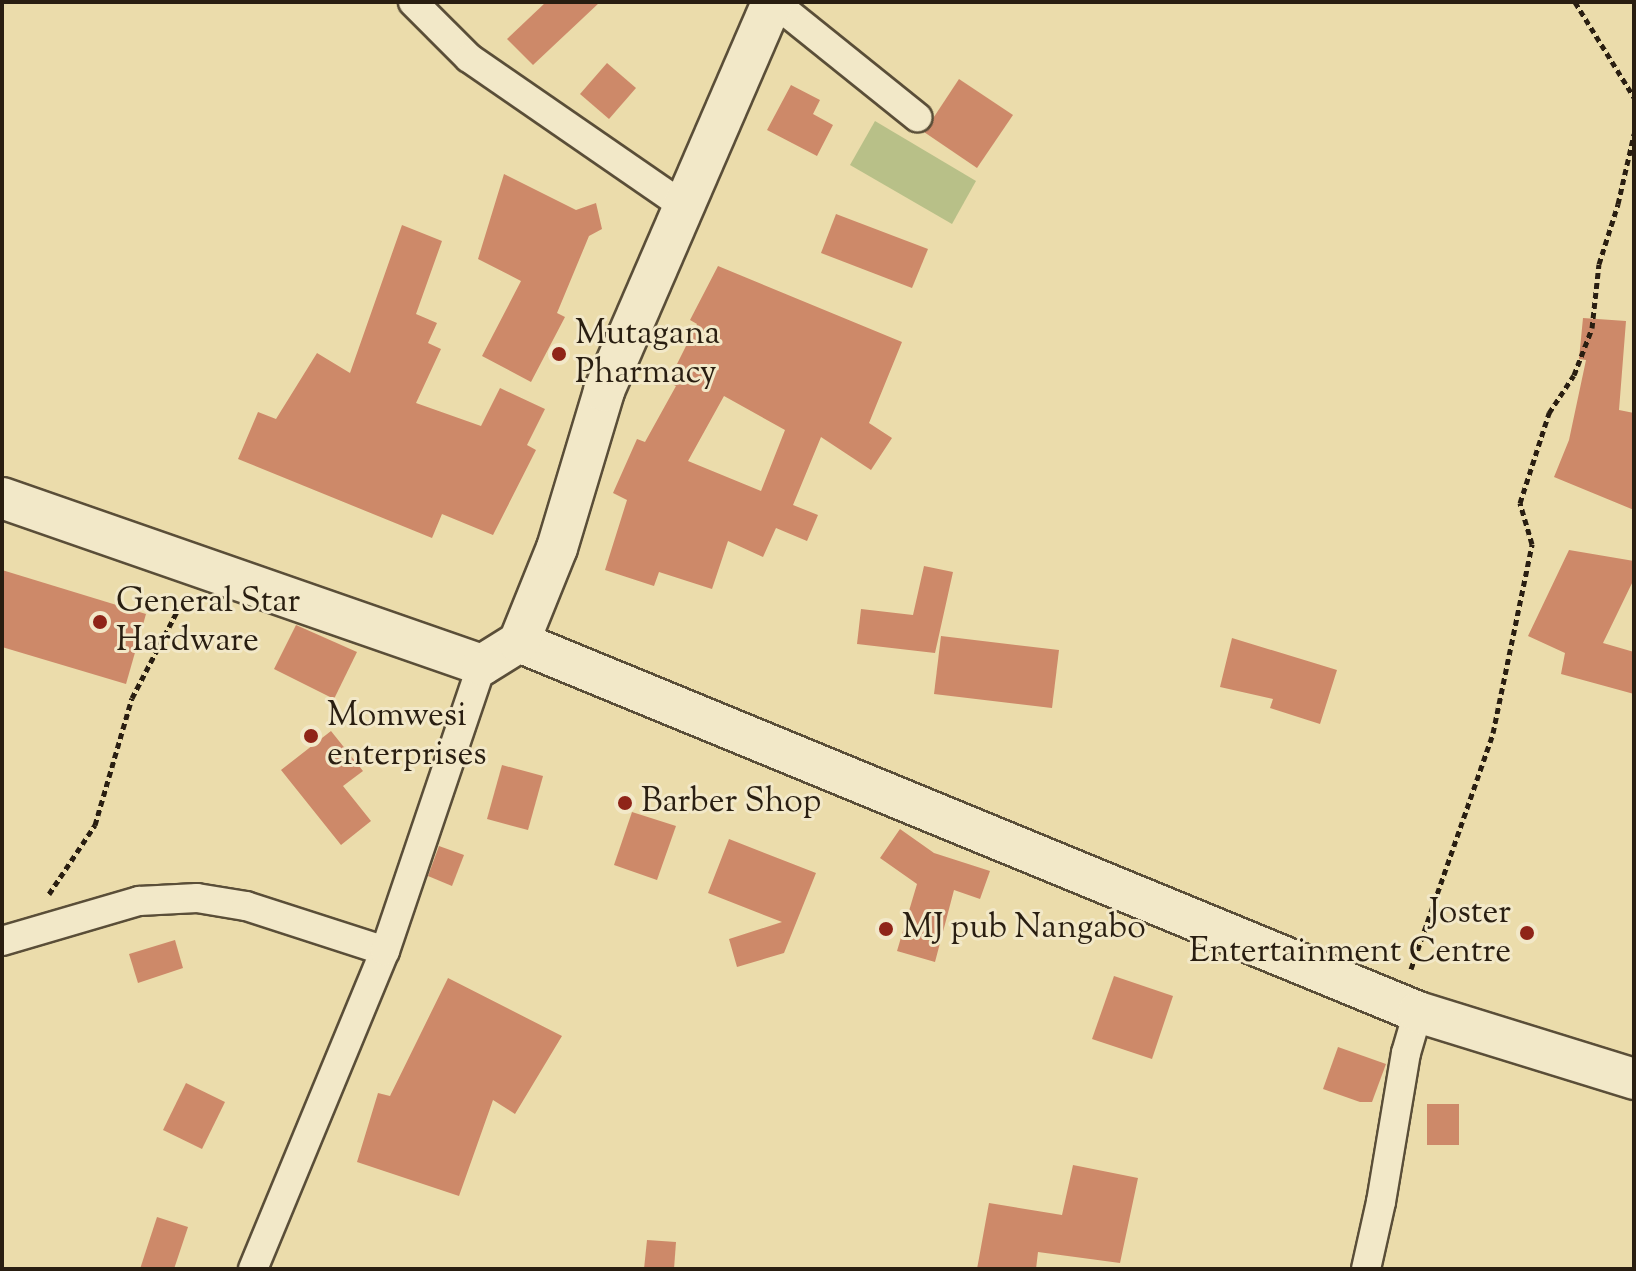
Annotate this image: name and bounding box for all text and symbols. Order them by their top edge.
place label: Mutagana Pharmacy [575,314,720,394]
marker: Mutagana Pharmacy [550,345,568,363]
place label: General Star Hardware [116,582,300,662]
marker: General Star Hardware [91,613,109,631]
place label: Momwesi enterprises [327,696,487,776]
marker: Momwesi enterprises [302,727,320,745]
place label: Barber Shop [641,783,821,823]
marker: Barber Shop [616,794,634,812]
place label: Joster Entertainment Centre [1189,893,1511,972]
place label: MJ pub Nangabo [902,909,1146,949]
marker: MJ pub Nangabo [877,920,895,938]
marker: Joster Entertainment Centre [1518,924,1536,942]

